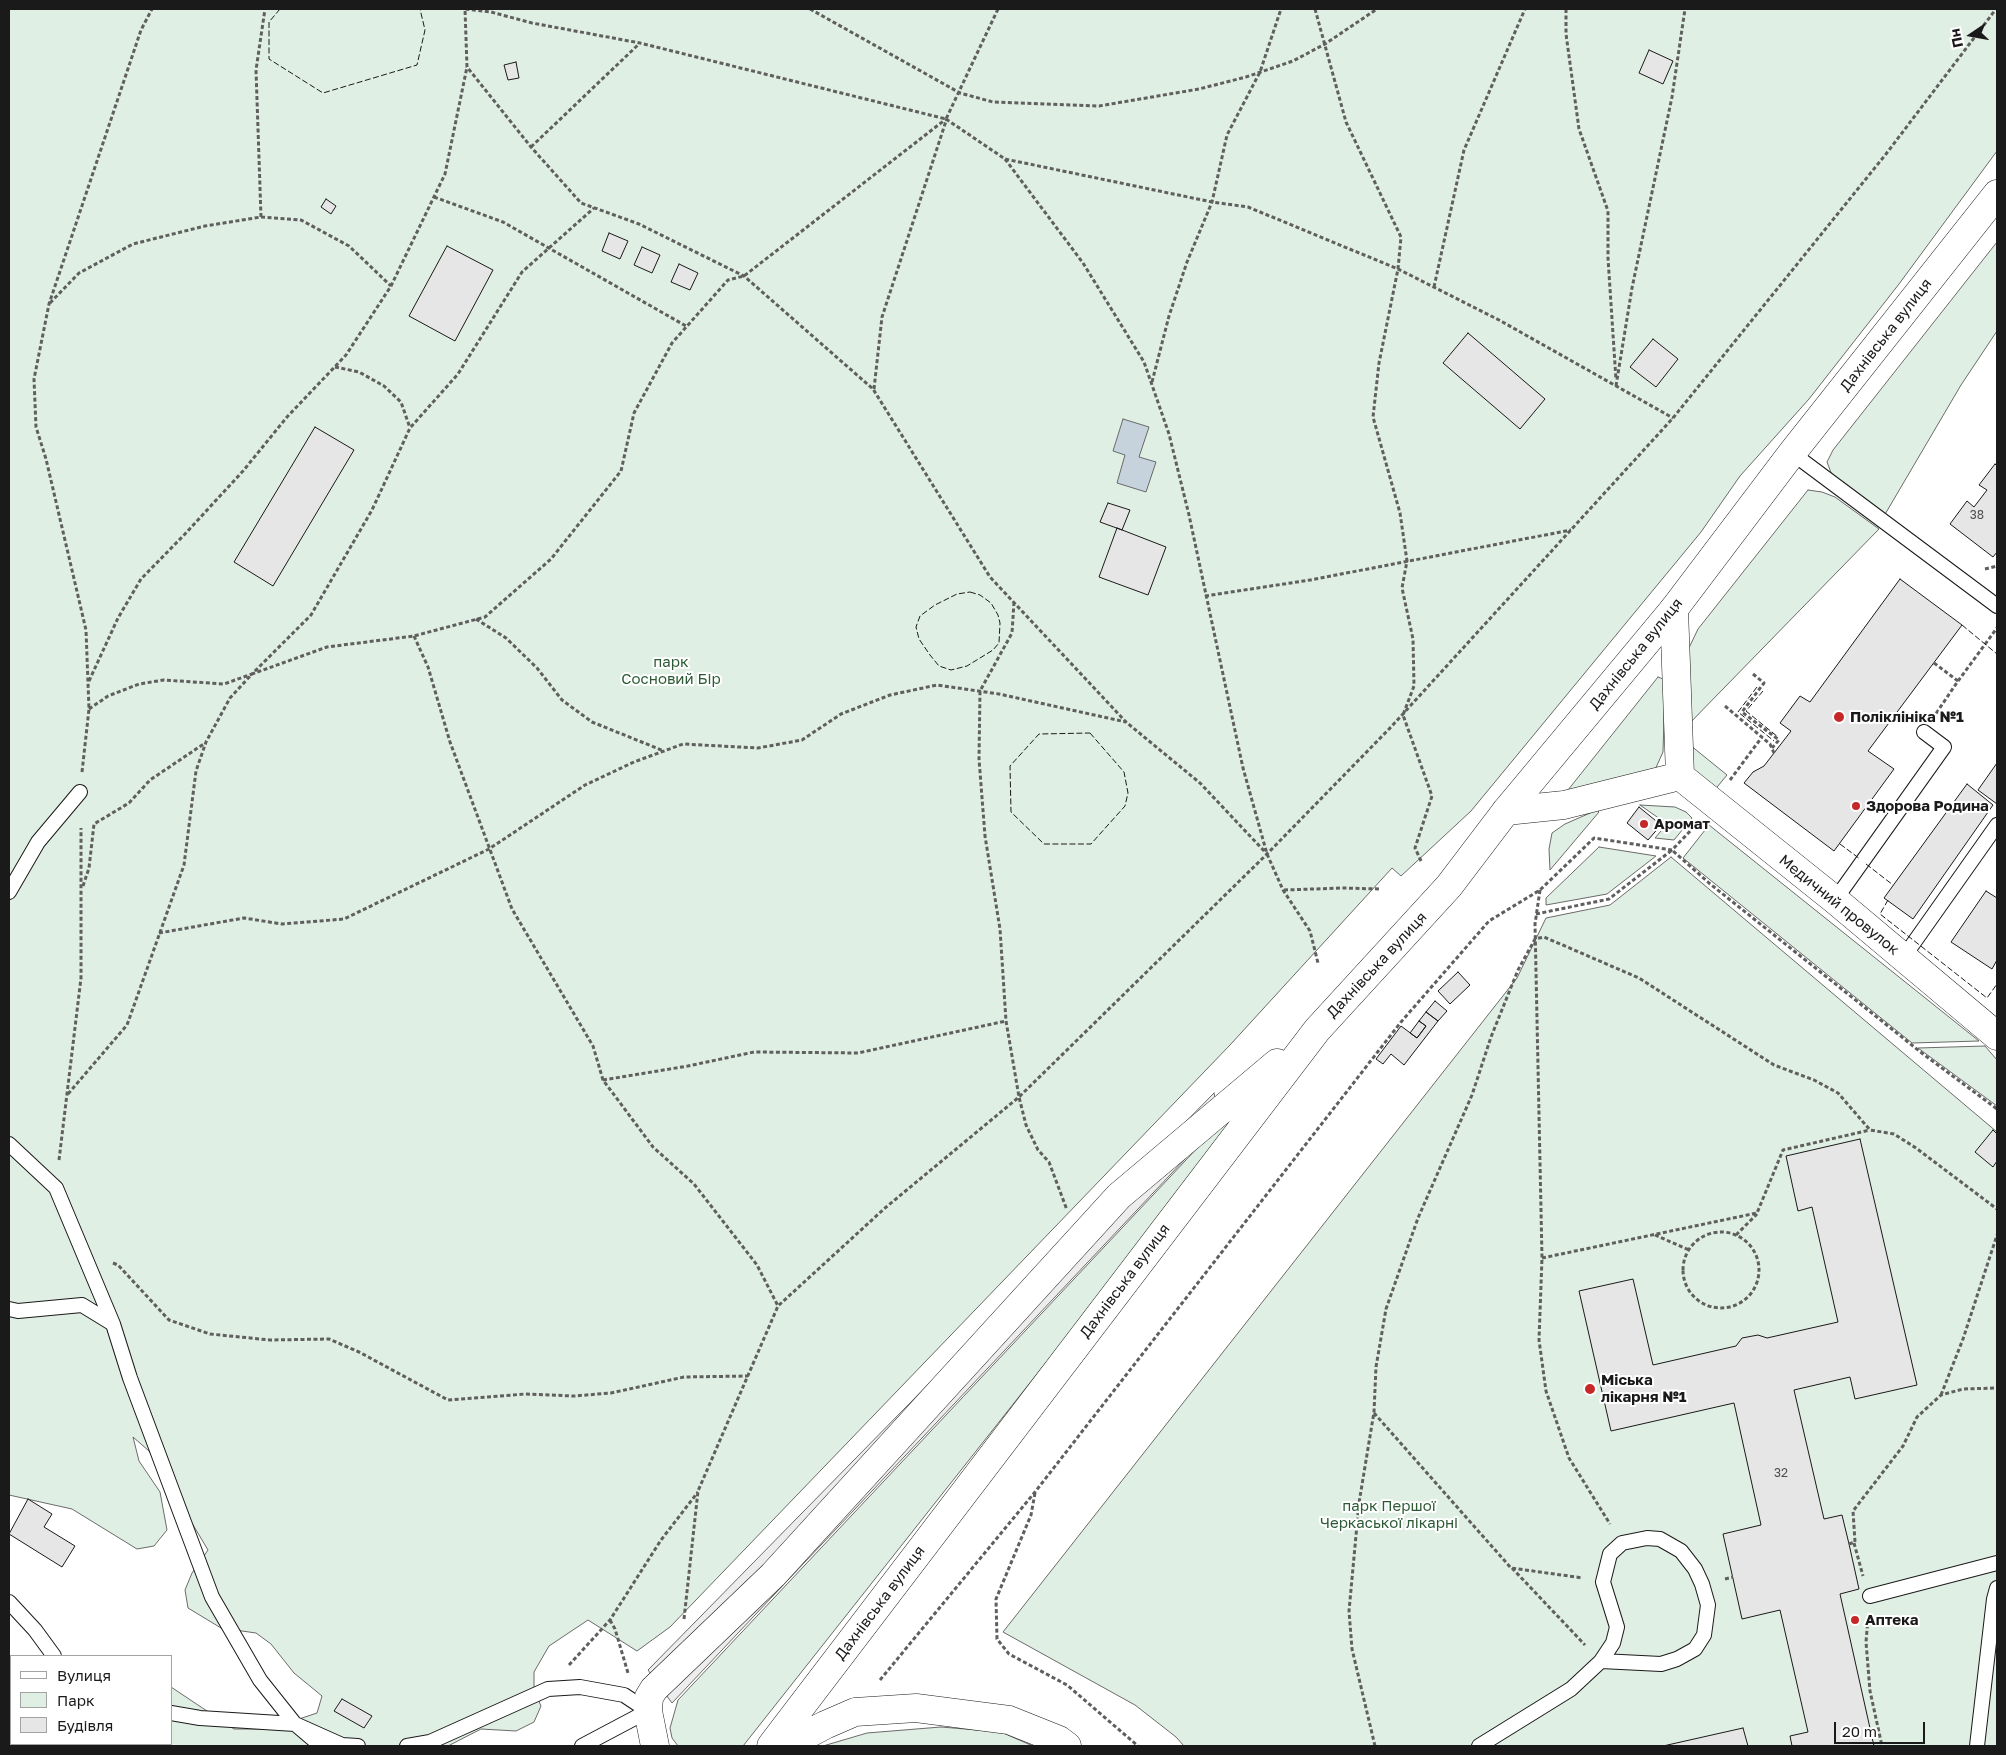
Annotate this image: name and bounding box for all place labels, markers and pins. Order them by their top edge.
place label: Поліклініка №1 [1850,708,1964,726]
marker: Поліклініка №1 [1832,710,1846,724]
place label: Здорова Родина [1866,797,1989,815]
marker: Здорова Родина [1850,800,1862,812]
place label: Аромат [1654,815,1710,833]
marker: Аромат [1638,818,1650,830]
place label: Міська лікарня №1 [1601,1371,1687,1406]
marker: Міська лікарня №1 [1583,1382,1597,1396]
place label: Аптека [1865,1611,1918,1629]
marker: Аптека [1849,1614,1861,1626]

